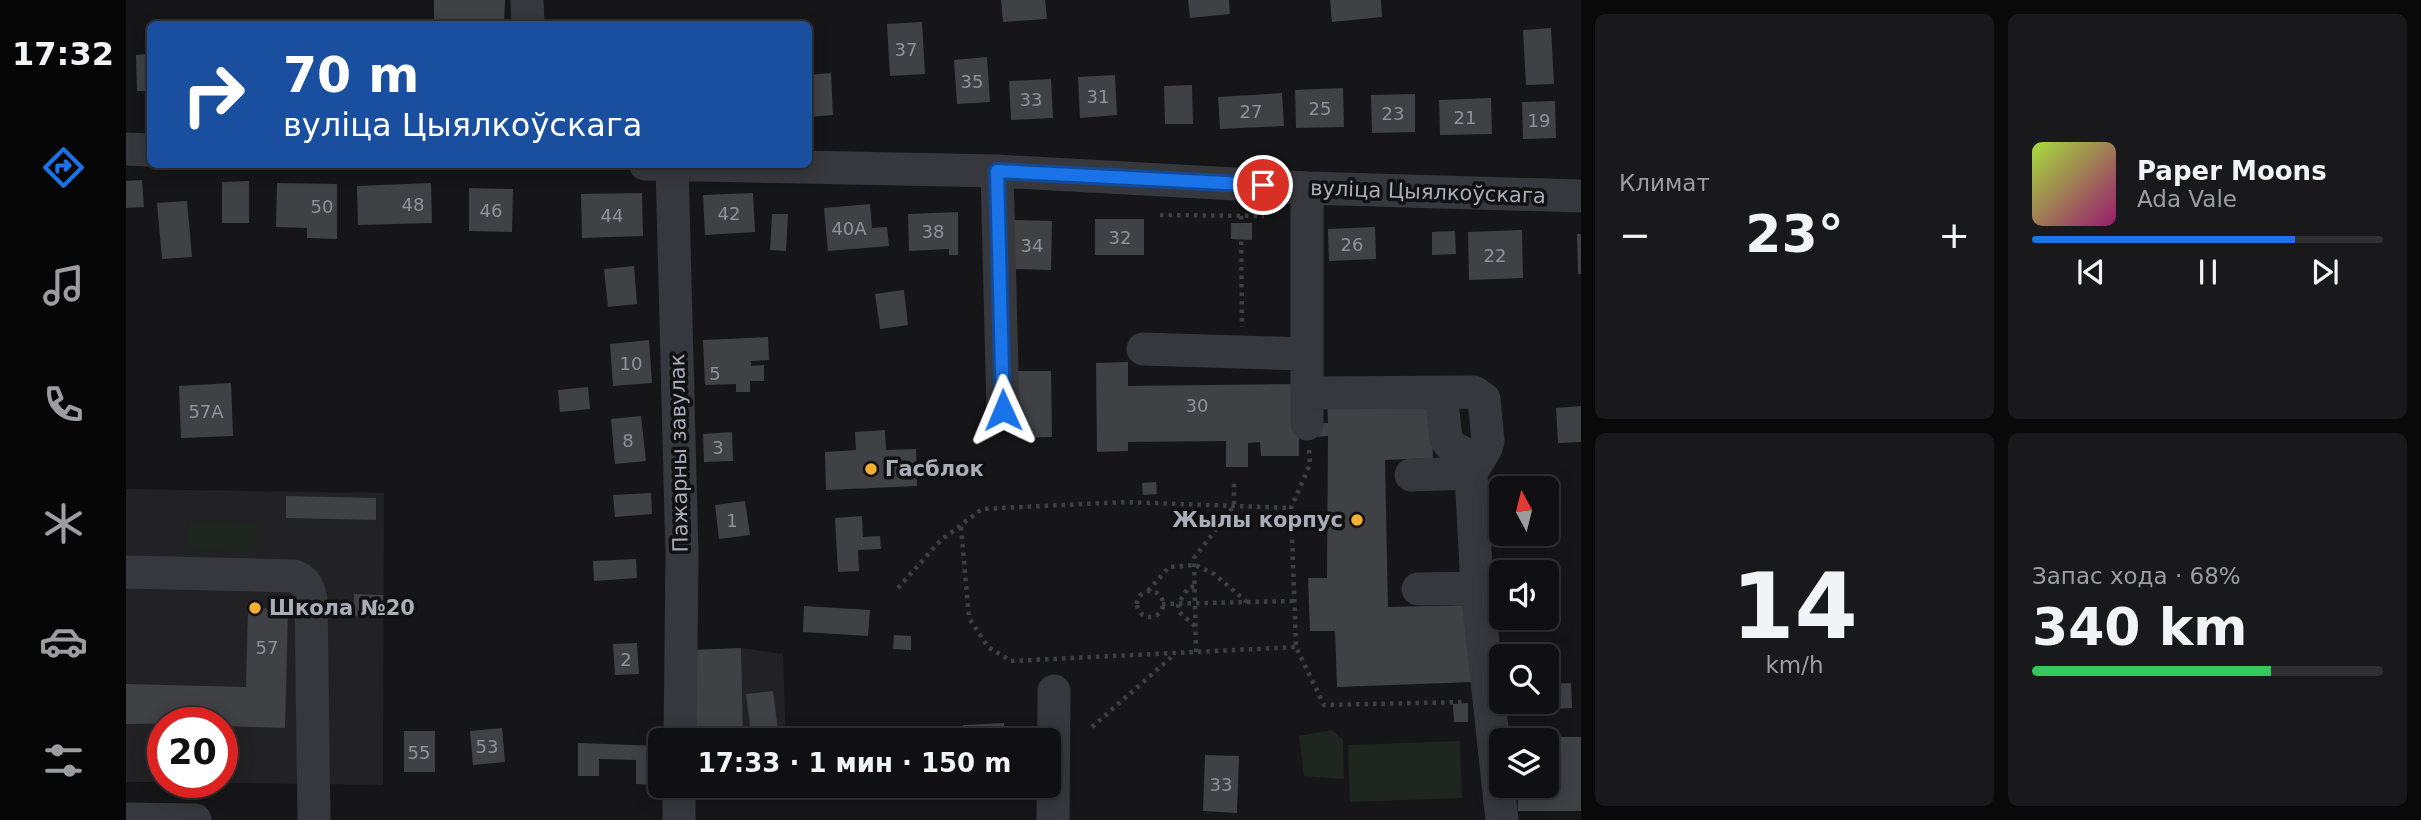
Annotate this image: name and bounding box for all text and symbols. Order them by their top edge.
text: 17:32 [12,35,114,73]
house number: 37 [895,39,917,60]
text: 70 m [283,47,419,104]
icon: right [168,49,259,140]
house number: 35 [961,71,983,92]
house number: 31 [1087,86,1109,107]
house number: 33 [1020,89,1042,110]
house number: 25 [1309,98,1331,119]
house number: 27 [1240,101,1262,122]
house number: 23 [1382,103,1404,124]
text: вуліца Цыялкоўскага [283,106,642,144]
house number: 21 [1454,107,1476,128]
house number: 19 [1528,110,1550,131]
icon: directions [39,143,88,192]
pin [1233,155,1293,215]
text: Paper Moons [2137,156,2327,186]
icon: arrive [1244,166,1282,204]
text: Климат [1619,170,1710,196]
street label: вуліца Цыялкоўскага [1310,176,1546,208]
text: Ada Vale [2137,186,2237,212]
house number: 48 [402,194,424,215]
house number: 50 [311,196,333,217]
house number: 46 [480,200,502,221]
house number: 42 [718,203,740,224]
text: 23° [1745,204,1844,264]
house number: 44 [601,205,623,226]
text: − [1619,213,1651,257]
text: + [1938,213,1970,257]
house number: 40А [831,218,867,239]
house number: 38 [922,221,944,242]
house number: 32 [1109,227,1131,248]
house number: 26 [1341,234,1363,255]
house number: 34 [1021,235,1043,256]
house number: 22 [1484,245,1506,266]
icon: previous [2072,253,2110,291]
icon: pause [2189,253,2227,291]
icon: next [2306,253,2344,291]
icon: music [39,261,88,310]
house number: 10 [620,353,642,374]
street label: Пажарны завулак [665,354,693,552]
house number: 5 [709,363,721,384]
position arrow [966,373,1040,447]
icon: phone [39,380,88,429]
house number: 30 [1186,395,1208,416]
house number: 57А [188,401,224,422]
house number: 8 [622,430,634,451]
house number: 3 [712,437,724,458]
place label: Гасблок [885,457,984,481]
marker: Гасблок [863,461,879,477]
north arrow [1489,476,1559,546]
map controls [1489,476,1559,798]
icon: climate [39,499,88,548]
place label: Жылы корпус [1172,508,1343,532]
house number: 1 [726,510,738,531]
marker: Жылы корпус [1349,512,1365,528]
text: 14 [1731,554,1858,659]
button: sound [1489,560,1559,630]
text: Запас хода · 68% [2032,563,2241,589]
place label: Школа №20 [269,596,415,620]
text: 340 km [2032,597,2247,657]
marker: Школа №20 [247,600,263,616]
icon: car [39,617,88,666]
house number: 57 [256,637,278,658]
button: search [1489,644,1559,714]
house number: 2 [620,649,632,670]
text: km/h [1765,652,1824,678]
speed limit sign: 20 [147,707,238,798]
button: layers [1489,728,1559,798]
icon: filters [39,736,88,785]
house number: 53 [476,736,498,757]
house number: 55 [408,742,430,763]
text: 17:33 · 1 мин · 150 m [698,748,1011,778]
house number: 33 [1210,774,1232,795]

